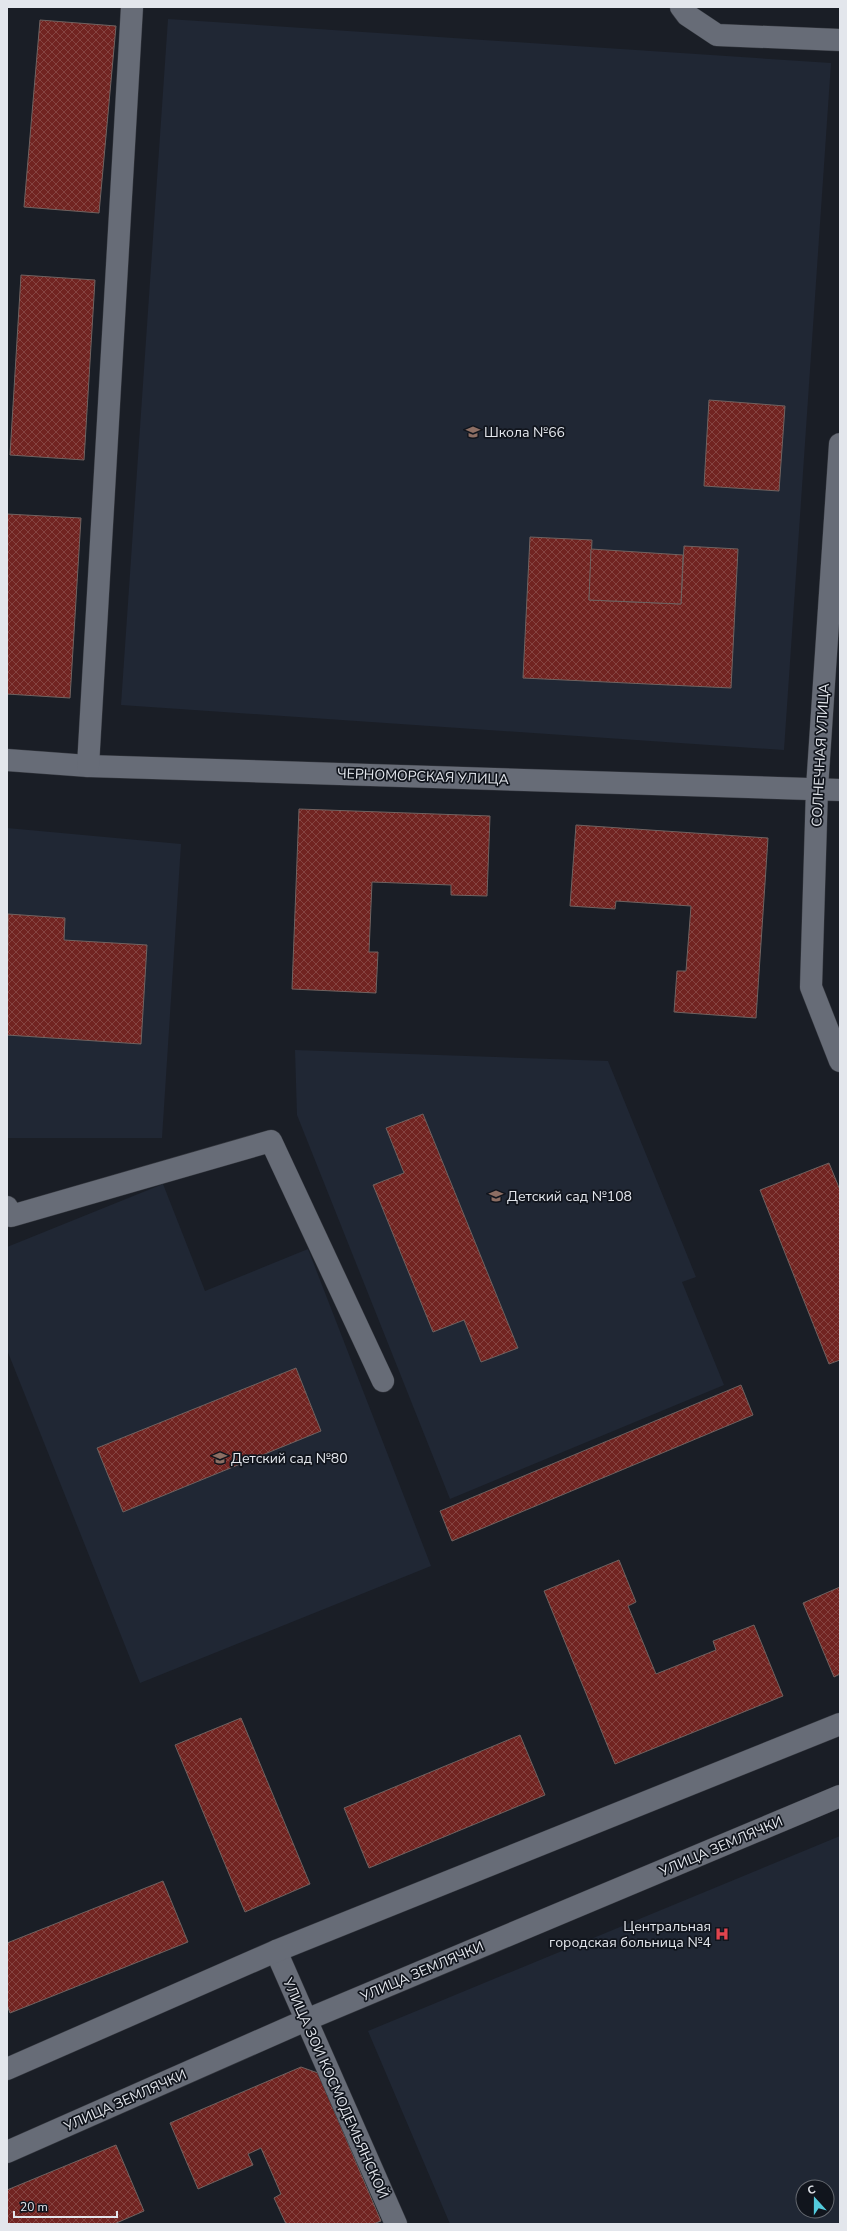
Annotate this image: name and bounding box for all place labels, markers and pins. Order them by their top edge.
place label: Школа №66 [484,423,565,442]
school or university icon: Школа №66 [465,424,481,440]
place label: Детский сад №108 [507,1187,632,1206]
school or university icon: Детский сад №108 [488,1188,504,1204]
place label: Детский сад №80 [231,1449,348,1468]
school or university icon: Детский сад №80 [212,1450,228,1466]
place label: Центральная городская больница №4 [549,1917,711,1952]
hospital icon: Центральная городская больница №4 [714,1926,730,1942]

